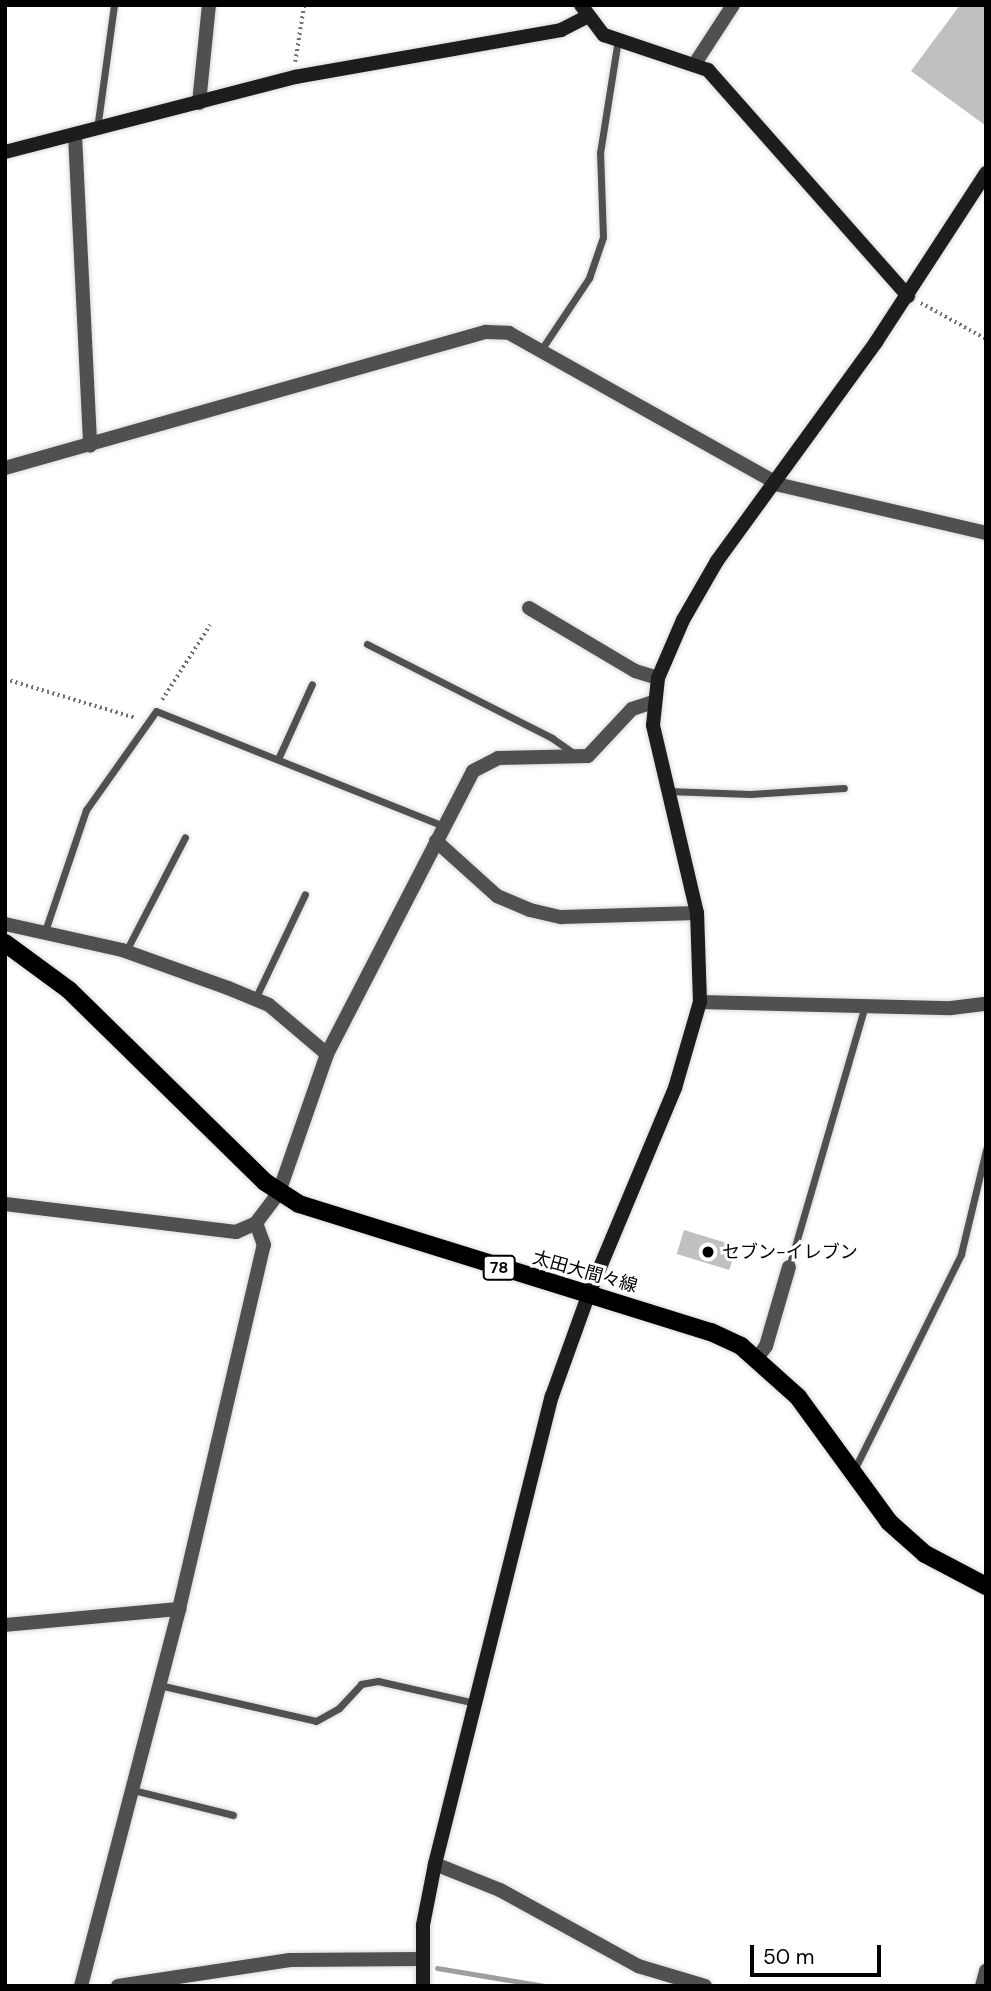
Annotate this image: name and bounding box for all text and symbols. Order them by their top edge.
place label: セブン-イレブン [722,1241,858,1263]
marker: セブン-イレブン [700,1244,716,1260]
street label: 太田大間々線 [530,1247,640,1297]
road number: 78 [482,1256,516,1280]
scale bar [753,1932,884,1976]
text: 50 m [763,1943,814,1971]

